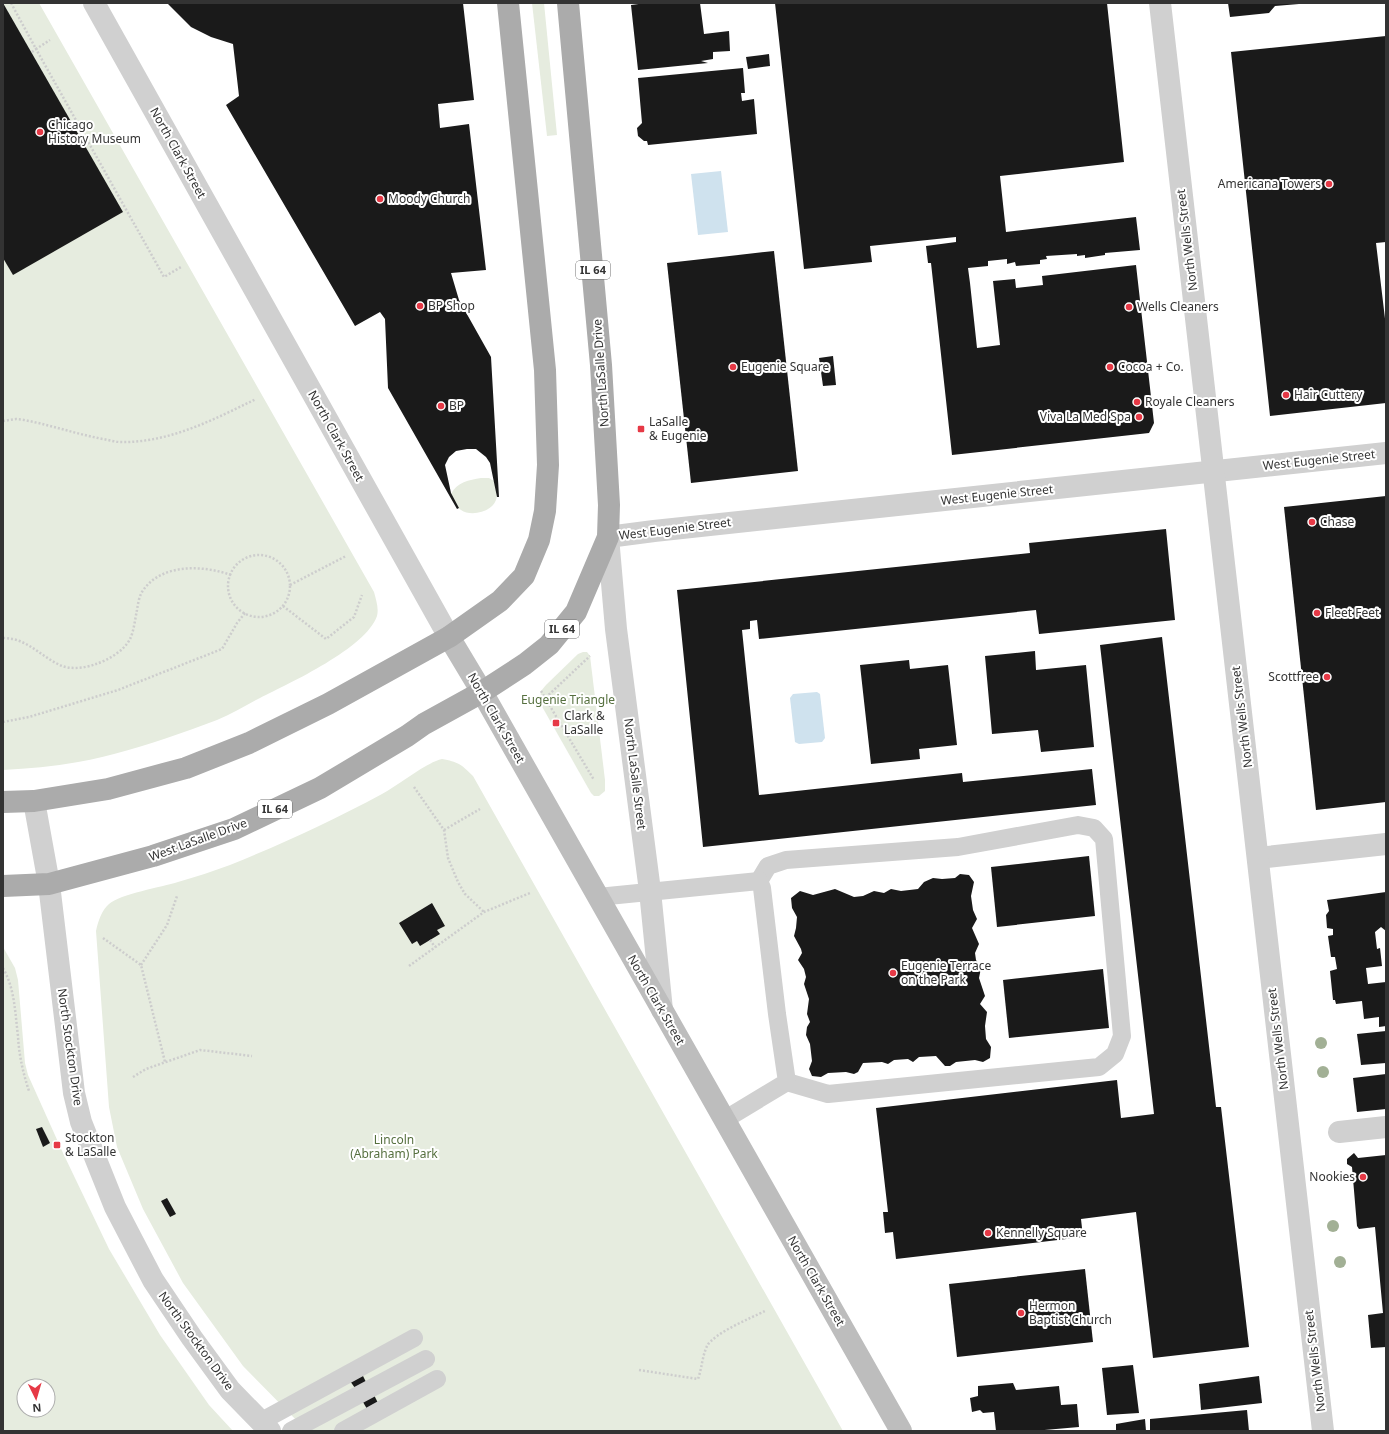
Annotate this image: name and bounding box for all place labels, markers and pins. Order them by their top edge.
place label: Chicago History Museum [48,116,141,147]
marker: Chicago History Museum [35,127,45,137]
place label: Americana Towers [1218,175,1321,192]
marker: Americana Towers [1324,179,1334,189]
place label: Moody Church [388,190,470,207]
marker: Moody Church [375,194,385,204]
place label: BP Shop [428,297,475,314]
place label: Wells Cleaners [1137,298,1219,315]
marker: BP Shop [415,301,425,311]
marker: Wells Cleaners [1124,302,1134,312]
place label: Eugenie Square [741,358,829,375]
place label: Cocoa + Co. [1118,358,1184,375]
marker: Eugenie Square [728,362,738,372]
marker: Cocoa + Co. [1105,362,1115,372]
place label: Hair Cuttery [1294,386,1363,403]
marker: Hair Cuttery [1281,390,1291,400]
place label: Royale Cleaners [1145,393,1235,410]
place label: BP [449,397,464,414]
marker: Royale Cleaners [1132,397,1142,407]
marker: BP [436,401,446,411]
place label: Viva La Med Spa [1040,408,1131,425]
marker: Viva La Med Spa [1134,412,1144,422]
place label: LaSalle & Eugenie [649,413,707,444]
marker: LaSalle & Eugenie [636,424,646,434]
place label: Chase [1320,513,1354,530]
marker: Chase [1307,517,1317,527]
place label: Fleet Feet [1325,604,1380,621]
marker: Fleet Feet [1312,608,1322,618]
place label: Scottfree [1268,668,1319,685]
marker: Scottfree [1322,672,1332,682]
place label: Clark & LaSalle [564,707,605,738]
marker: Clark & LaSalle [551,718,561,728]
place label: Eugenie Terrace on the Park [901,957,991,988]
marker: Eugenie Terrace on the Park [888,968,898,978]
place label: Stockton & LaSalle [65,1129,116,1160]
marker: Stockton & LaSalle [52,1140,62,1150]
place label: Nookies [1309,1168,1355,1185]
marker: Nookies [1358,1172,1368,1182]
place label: Kennelly Square [996,1224,1087,1241]
marker: Kennelly Square [983,1228,993,1238]
place label: Hermon Baptist Church [1029,1297,1112,1328]
marker: Hermon Baptist Church [1016,1308,1026,1318]

